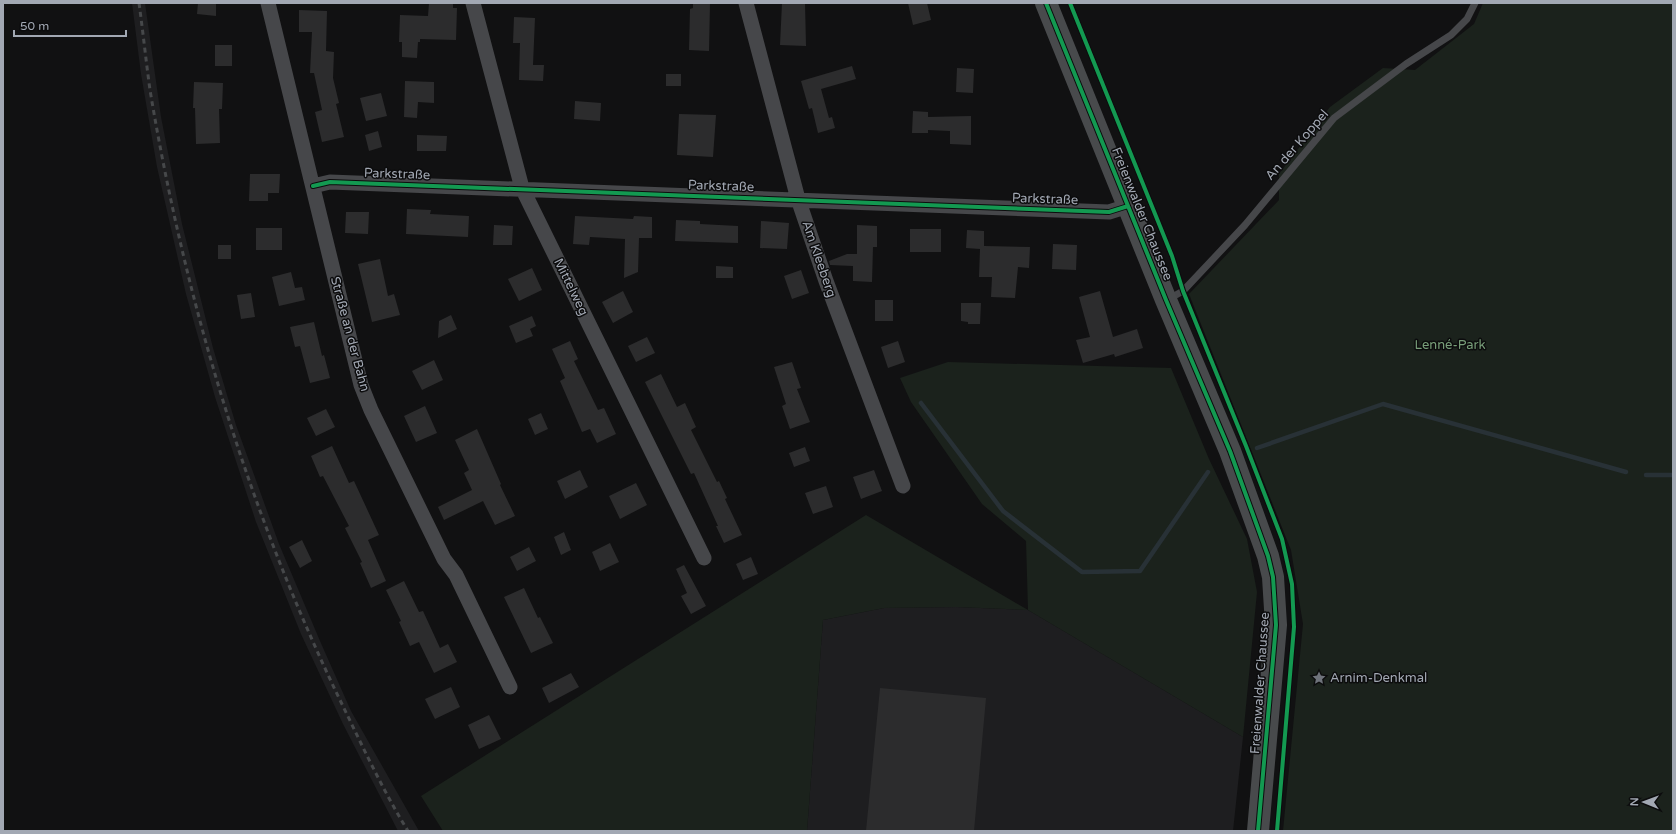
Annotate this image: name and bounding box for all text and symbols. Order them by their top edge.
scale bar [14,12,126,38]
text: 50 m [20,19,49,33]
street label: An der Koppel [1262,106,1332,184]
street label: Freienwalder Chaussee [1108,145,1176,283]
street label: Parkstraße [364,165,430,183]
street label: Parkstraße [688,177,754,195]
street label: Parkstraße [1012,190,1078,208]
street label: Am Kleeberg [798,219,840,299]
street label: Mittelweg [550,256,592,318]
street label: Straße an der Bahn [327,275,373,393]
park label: Lenné-Park [1414,337,1486,353]
street label: Freienwalder Chaussee [1247,612,1273,754]
place icon: Arnim-Denkmal [1311,670,1327,686]
place label: Arnim-Denkmal [1330,670,1427,686]
north arrow [1624,782,1664,822]
text: N [1628,797,1641,806]

